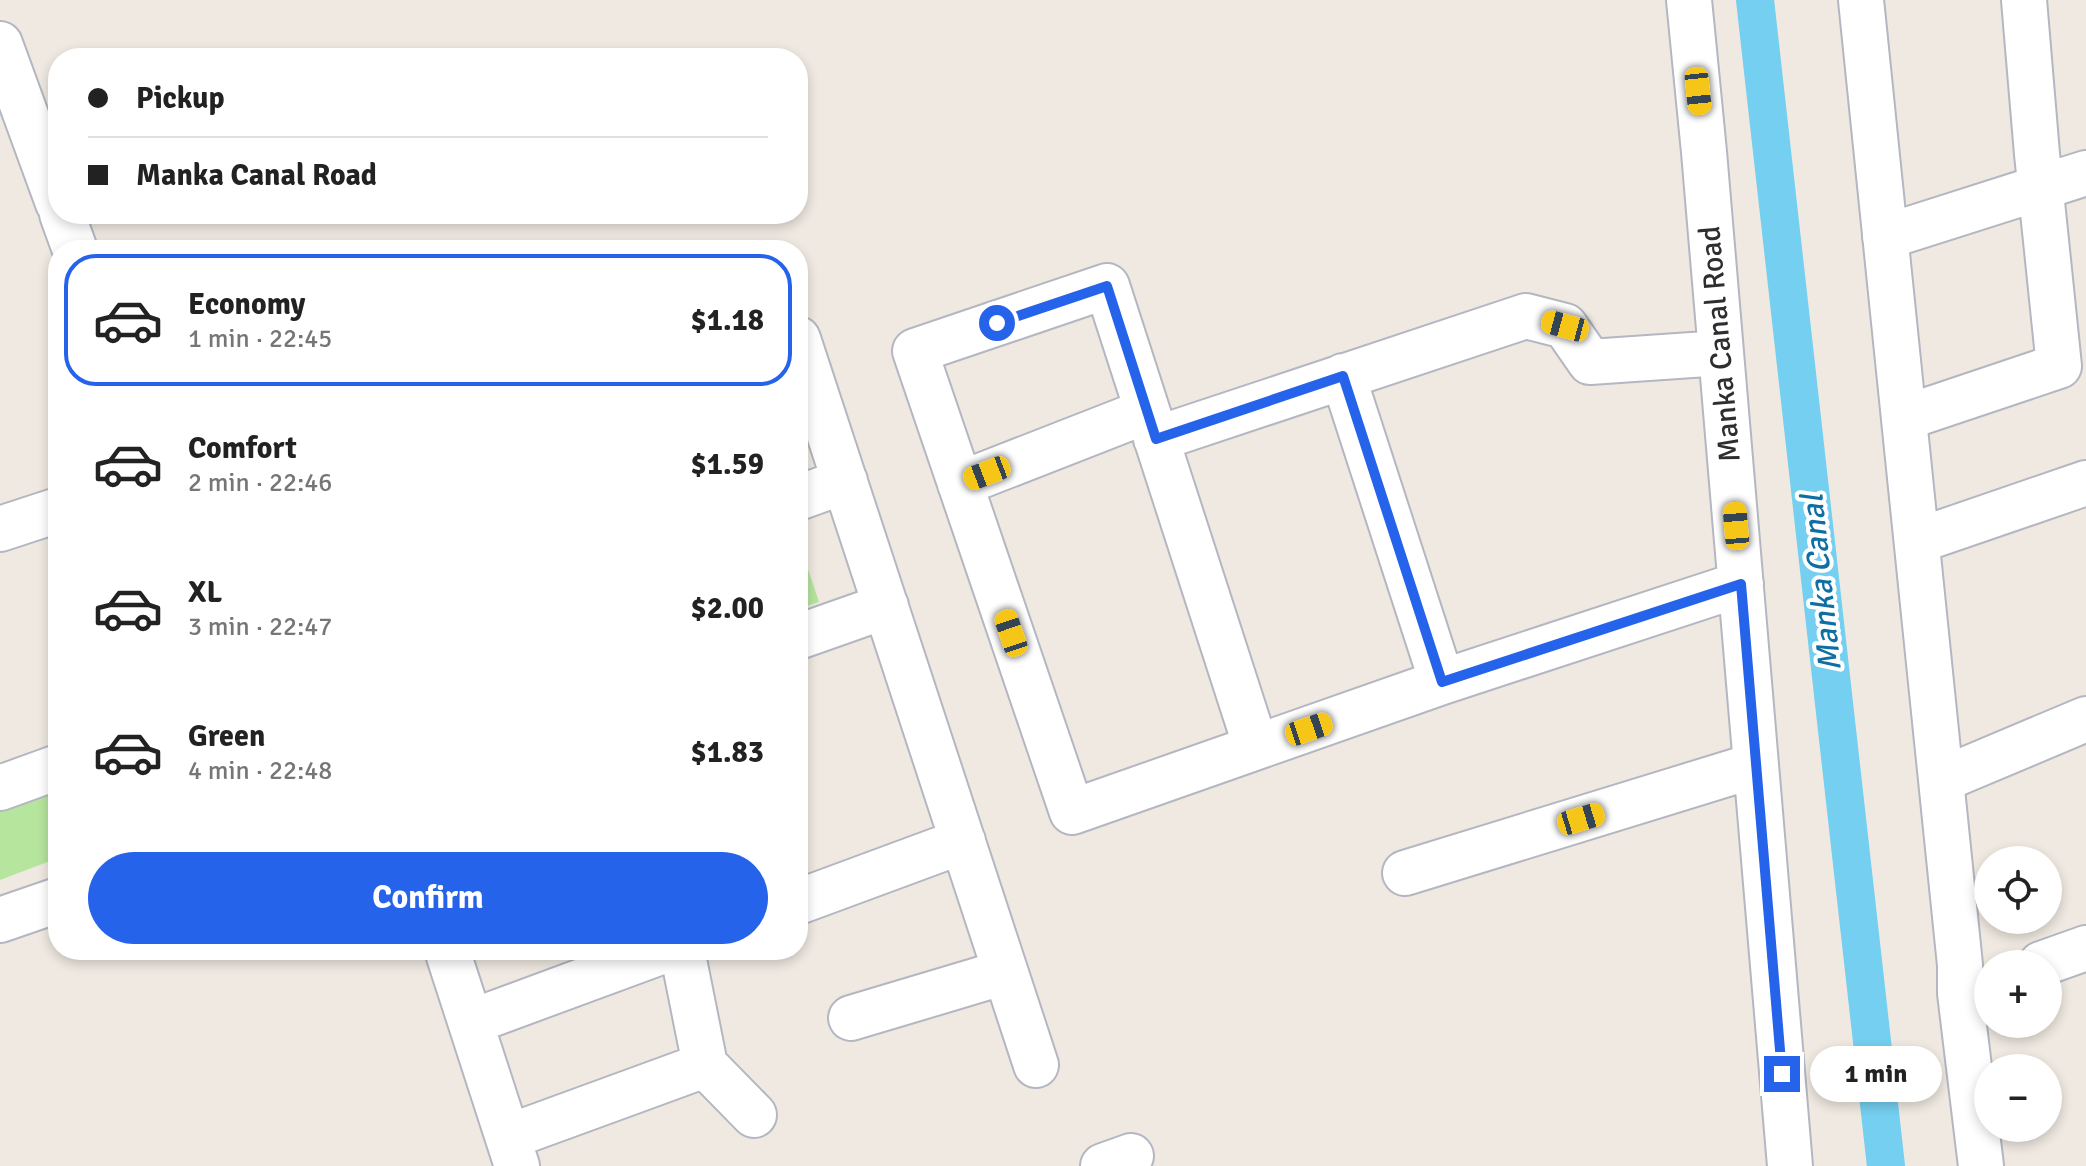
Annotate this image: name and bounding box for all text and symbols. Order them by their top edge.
car [1684,66,1712,116]
text: Pickup [136,80,225,117]
text: Manka Canal Road [136,157,377,194]
street label: Manka Canal Road [1691,224,1749,464]
icon: car [92,284,164,356]
text: Economy [188,286,305,323]
text: $1.18 [691,302,764,339]
route start [979,305,1015,341]
car [1539,308,1591,344]
text: 1 min · 22:45 [188,323,332,355]
icon: car [92,428,164,500]
text: Comfort [188,430,297,467]
text: $1.59 [691,446,764,483]
car [960,453,1014,493]
text: 2 min · 22:46 [188,467,332,499]
water label: Manka Canal [1792,490,1850,673]
car [1722,501,1750,551]
icon: car [92,572,164,644]
text: XL [188,574,222,611]
text: $2.00 [691,590,764,627]
car [992,606,1030,660]
text: 3 min · 22:47 [188,611,332,643]
car [1282,710,1336,748]
icon: car [92,716,164,788]
text: Green [188,718,265,755]
text: $1.83 [691,734,764,771]
text: 4 min · 22:48 [188,755,332,787]
car [1555,801,1607,837]
map controls [1974,846,2062,1142]
button: locate [1974,846,2062,934]
button: Confirm [88,852,768,944]
button: + [1974,950,2062,1038]
callout: 1 min [1810,1046,1942,1102]
button: − [1974,1054,2062,1142]
route end [1764,1056,1800,1092]
text: 1 min [1845,1058,1907,1090]

